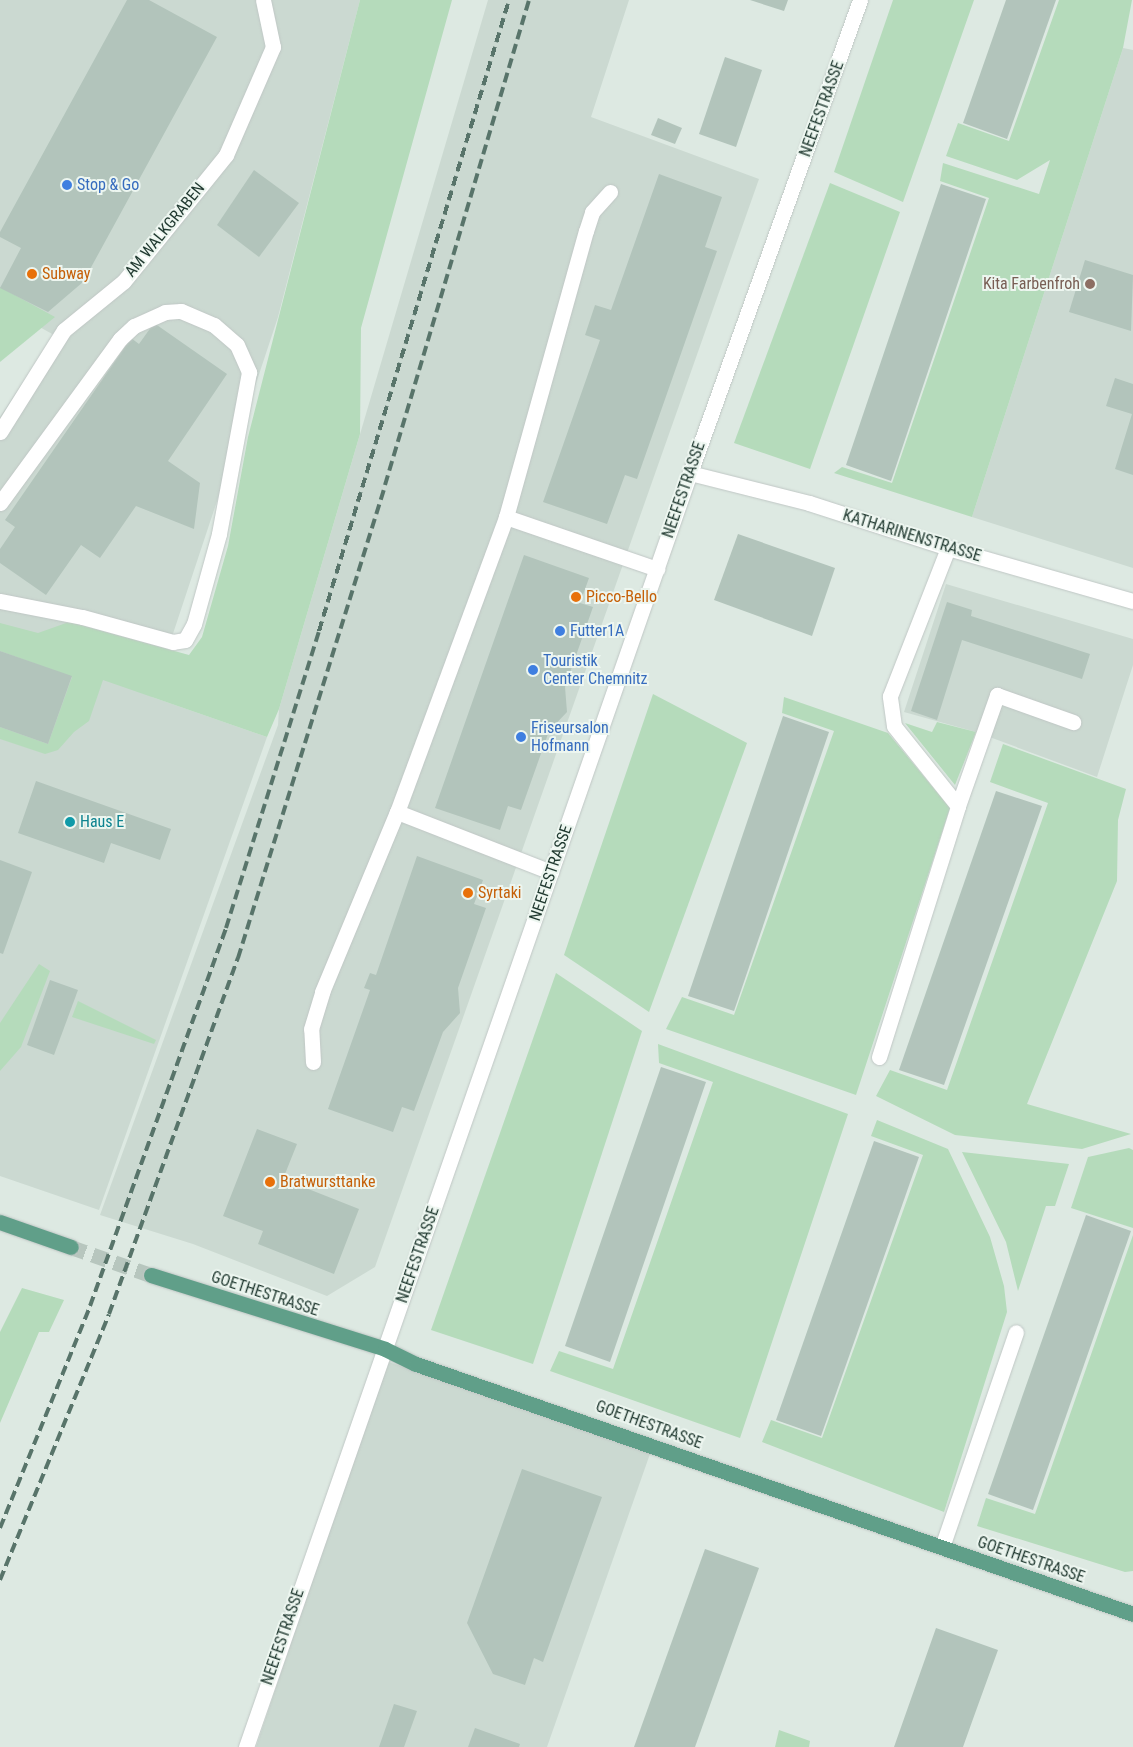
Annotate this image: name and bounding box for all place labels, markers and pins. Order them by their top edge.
place label: Stop & Go [77,175,139,195]
marker: Stop & Go [61,179,73,191]
place label: Subway [42,264,91,284]
marker: Subway [26,268,38,280]
place label: Kita Farbenfroh [983,274,1080,294]
marker: Kita Farbenfroh [1084,278,1096,290]
place label: Picco-Bello [586,587,657,607]
marker: Picco-Bello [570,591,582,603]
place label: Futter1A [570,621,624,641]
marker: Futter1A [554,625,566,637]
place label: Touristik Center Chemnitz [543,651,648,689]
marker: Touristik Center Chemnitz [527,664,539,676]
place label: Friseursalon Hofmann [531,718,609,756]
marker: Friseursalon Hofmann [515,731,527,743]
place label: Haus E [80,812,124,832]
marker: Haus E [64,816,76,828]
place label: Syrtaki [478,883,522,903]
marker: Syrtaki [462,887,474,899]
place label: Bratwursttanke [280,1172,375,1192]
marker: Bratwursttanke [264,1176,276,1188]

